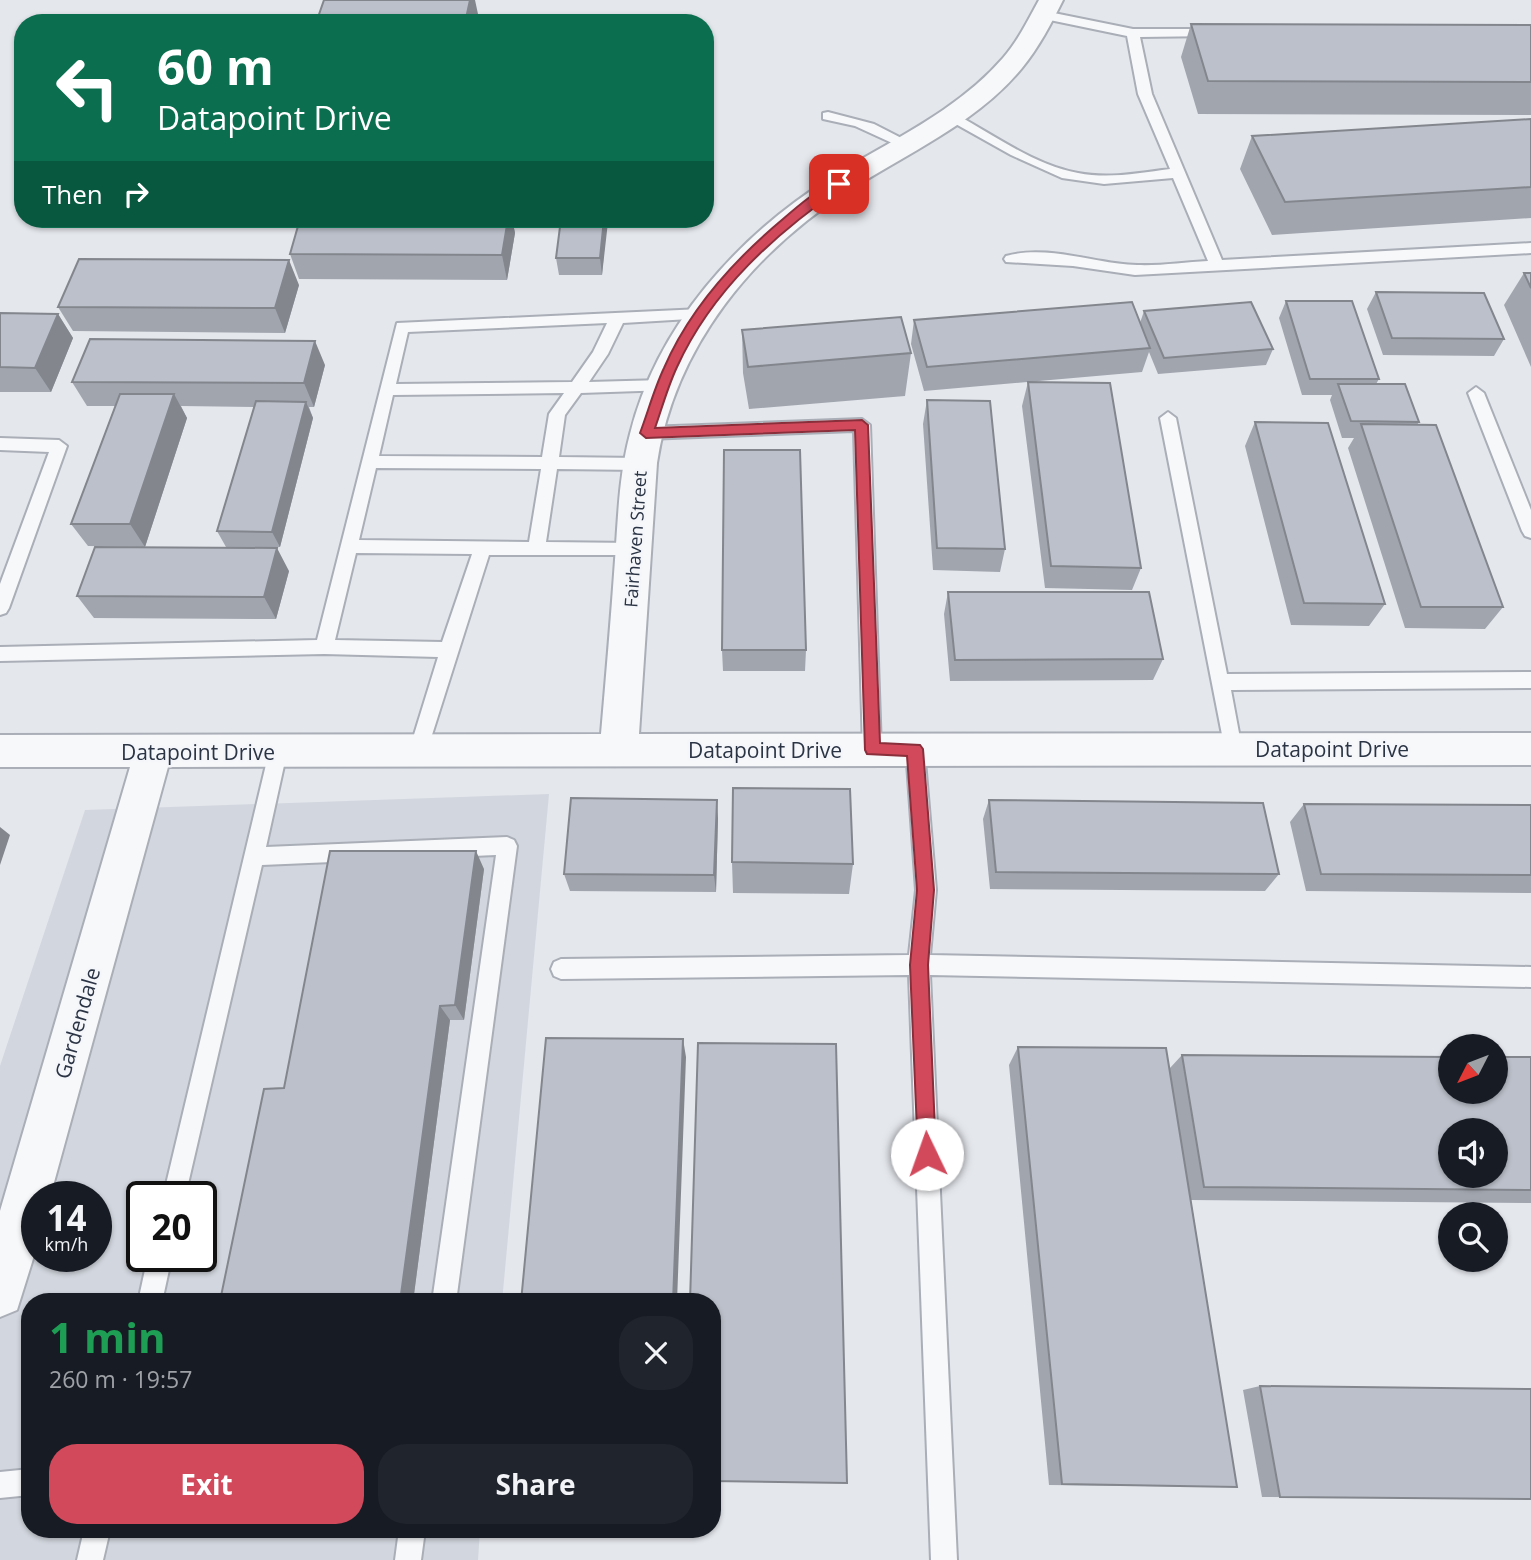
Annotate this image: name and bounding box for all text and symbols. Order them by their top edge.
text: 60 m [157,33,274,99]
icon: left [42,42,133,133]
text: Datapoint Drive [157,96,392,139]
pin [809,154,869,214]
icon: arrive [820,165,858,203]
icon: right [117,175,155,213]
text: Then [42,176,103,212]
street label: Fairhaven Street [618,470,652,608]
street label: Datapoint Drive [1255,735,1409,763]
street label: Datapoint Drive [688,736,842,764]
street label: Datapoint Drive [121,738,275,766]
street label: Gardendale [48,964,106,1082]
north arrow [1438,1034,1508,1104]
map controls [1438,1034,1508,1272]
position arrow [890,1117,964,1191]
button: sound [1438,1118,1508,1188]
speed limit sign: 20 [126,1181,217,1272]
text: 14 [46,1194,87,1241]
button: search [1438,1202,1508,1272]
text: km/h [45,1232,88,1256]
text: 1 min [49,1308,166,1365]
button: close [619,1316,693,1390]
text: 260 m · 19:57 [49,1363,192,1395]
button: Exit [49,1444,364,1524]
button: Share [378,1444,693,1524]

